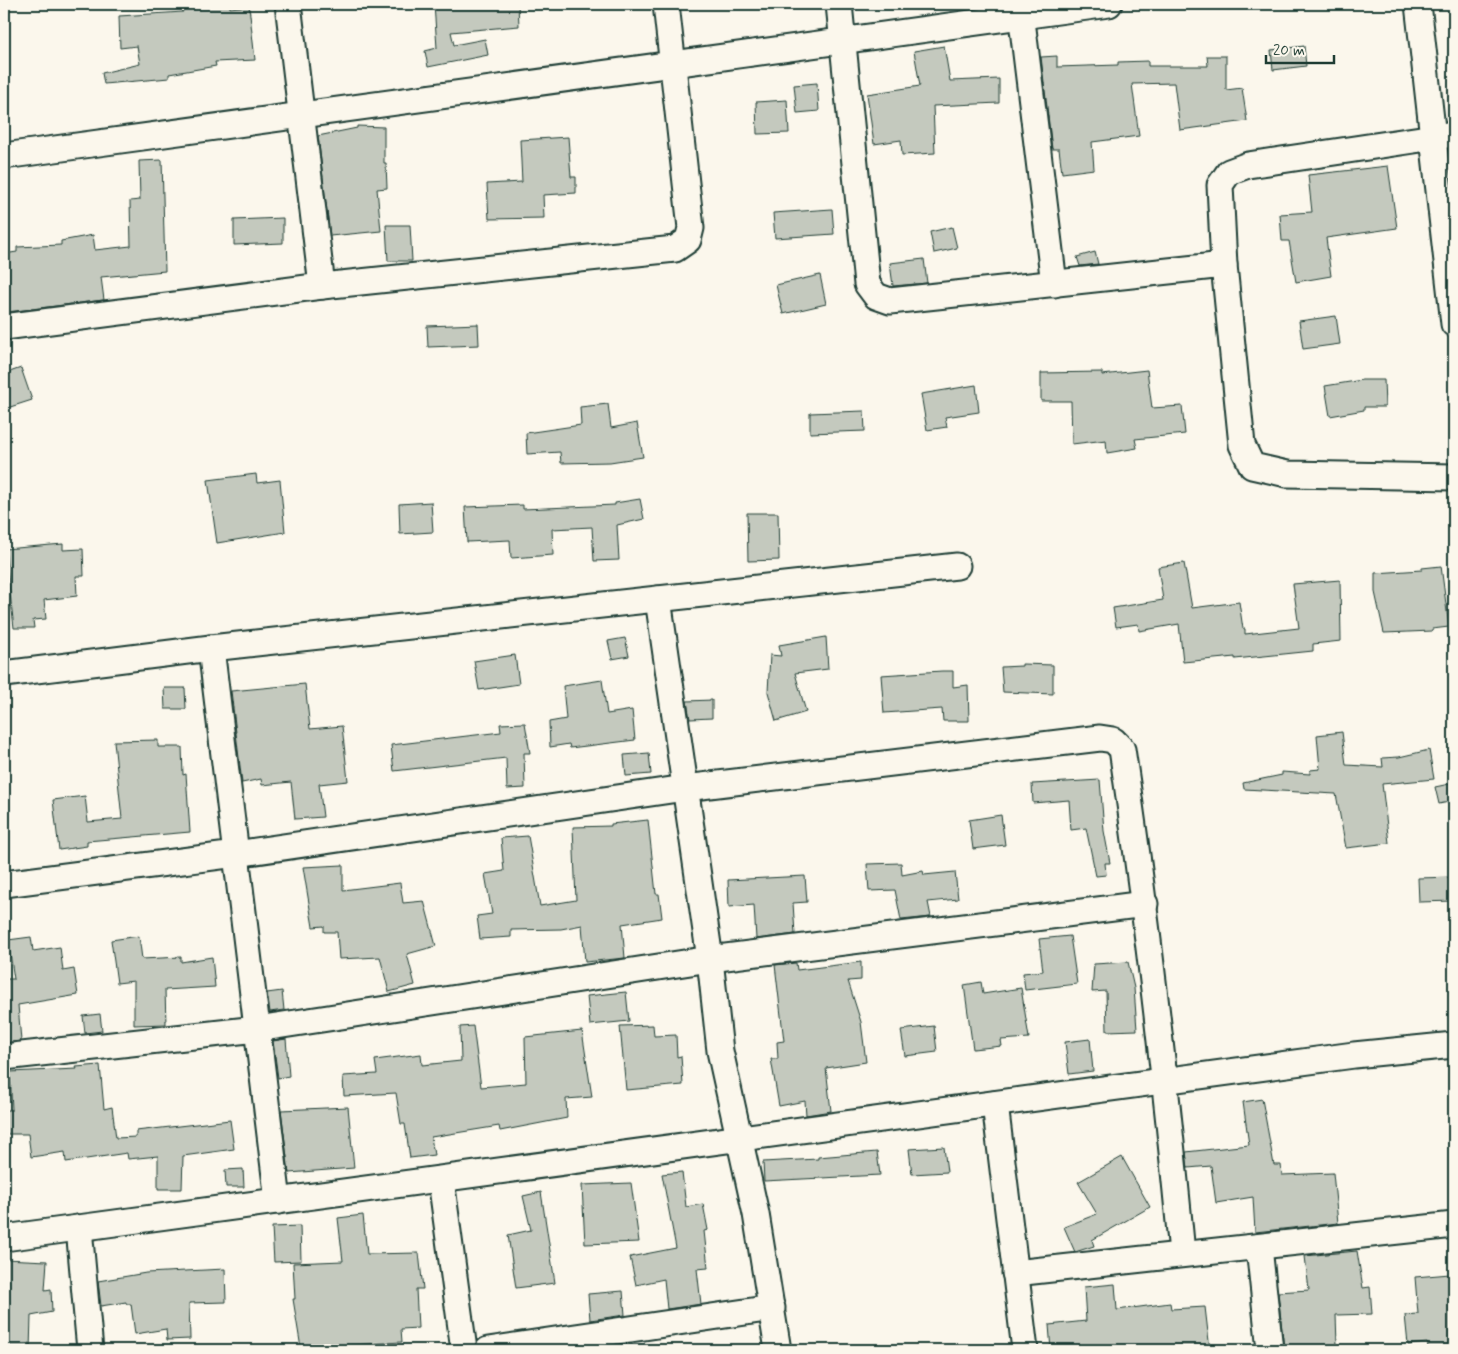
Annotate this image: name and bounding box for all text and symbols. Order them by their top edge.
scale bar [1266,32,1333,64]
text: 20 m [1273,41,1305,61]

